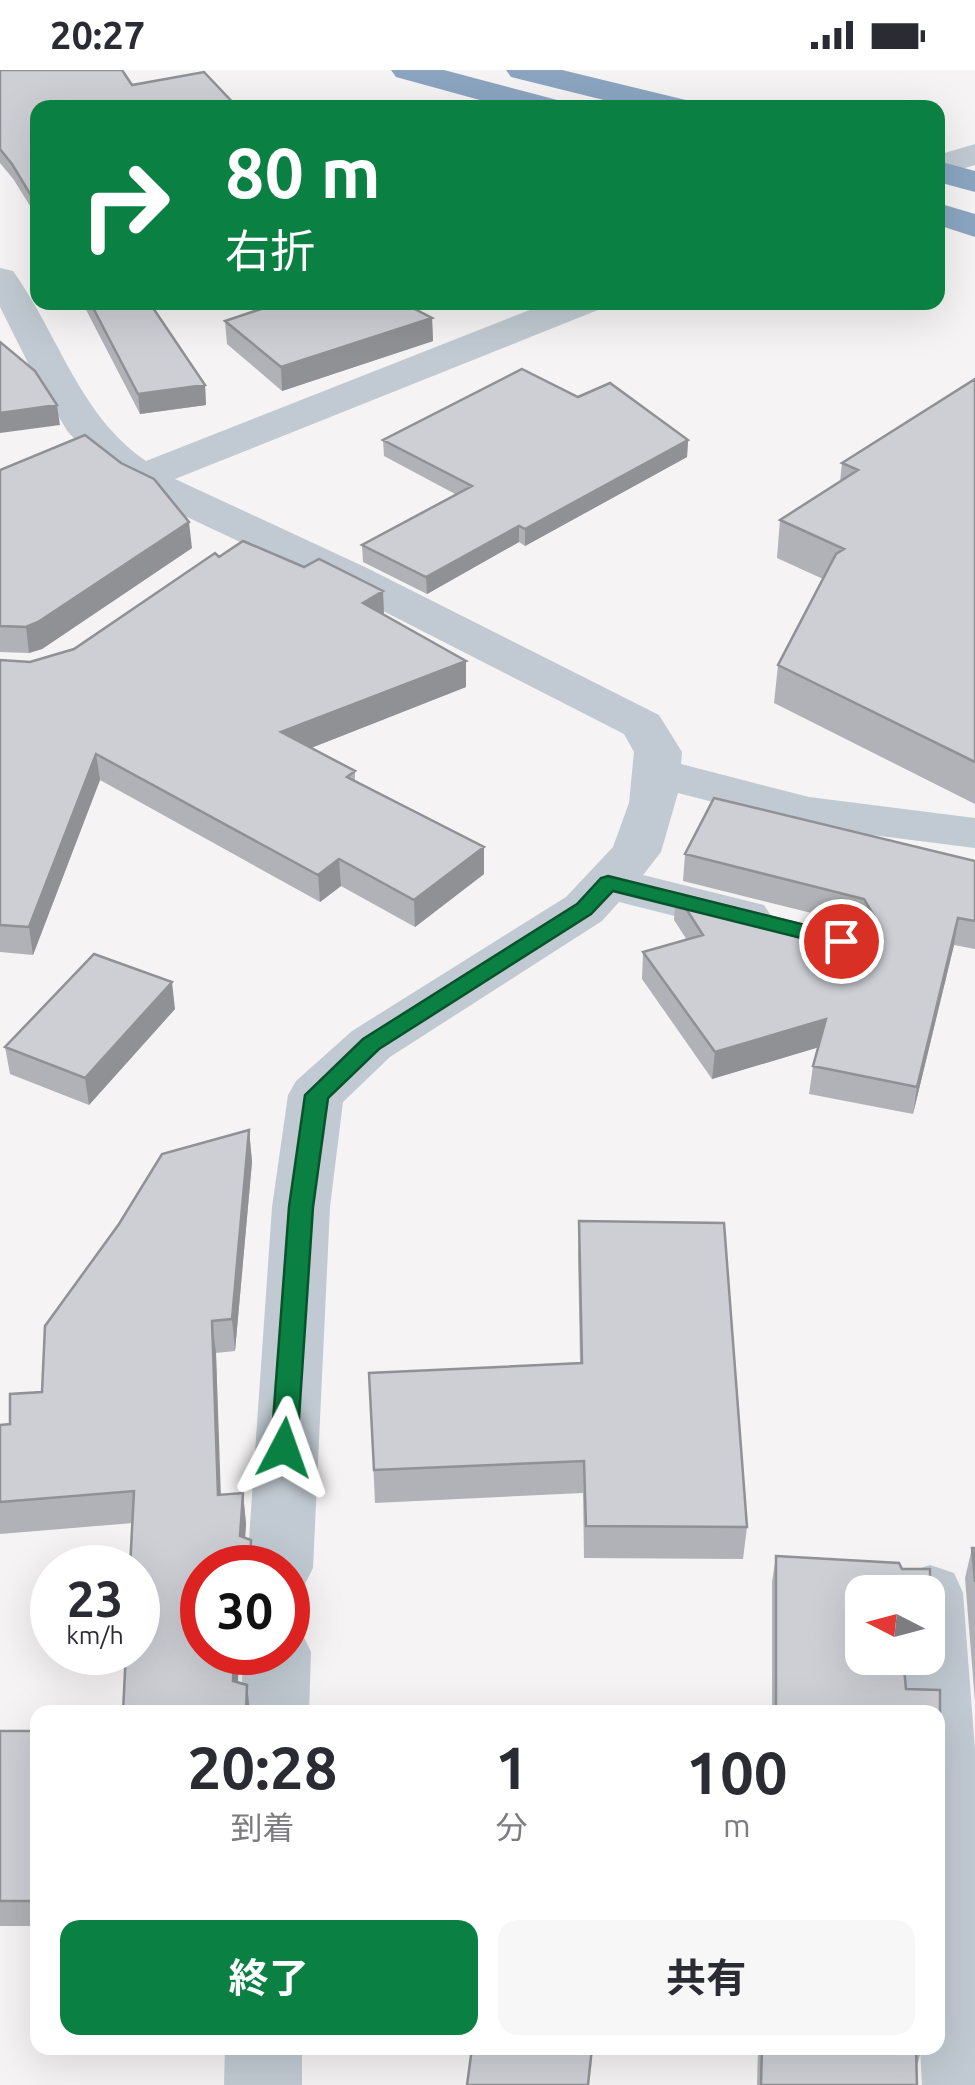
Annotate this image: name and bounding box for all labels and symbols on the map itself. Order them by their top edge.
pin [799,899,884,984]
position arrow [232,1396,336,1500]
speed limit sign: 30 [180,1545,310,1675]
north arrow [845,1575,945,1675]

